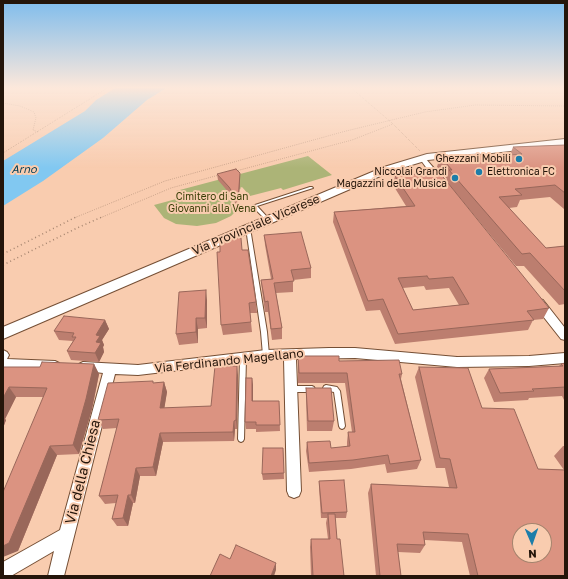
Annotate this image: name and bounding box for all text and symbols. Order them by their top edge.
place label: Ghezzani Mobili [435,153,511,165]
marker: Ghezzani Mobili [514,154,524,164]
water label: Arno [11,163,37,177]
place label: Niccolai Grandi Magazzini della Musica [336,166,447,190]
place label: Elettronica FC [487,166,555,178]
marker: Elettronica FC [474,167,484,177]
marker: Niccolai Grandi Magazzini della Musica [450,173,460,183]
park label: Cimitero di San Giovanni alla Vena [168,191,256,214]
street label: Via Provinciale Vicarese [190,192,322,258]
street label: Via Ferdinando Magellano [154,346,304,376]
street label: Via della Chiesa [62,418,104,526]
north arrow [512,523,552,563]
text: N [528,548,537,561]

